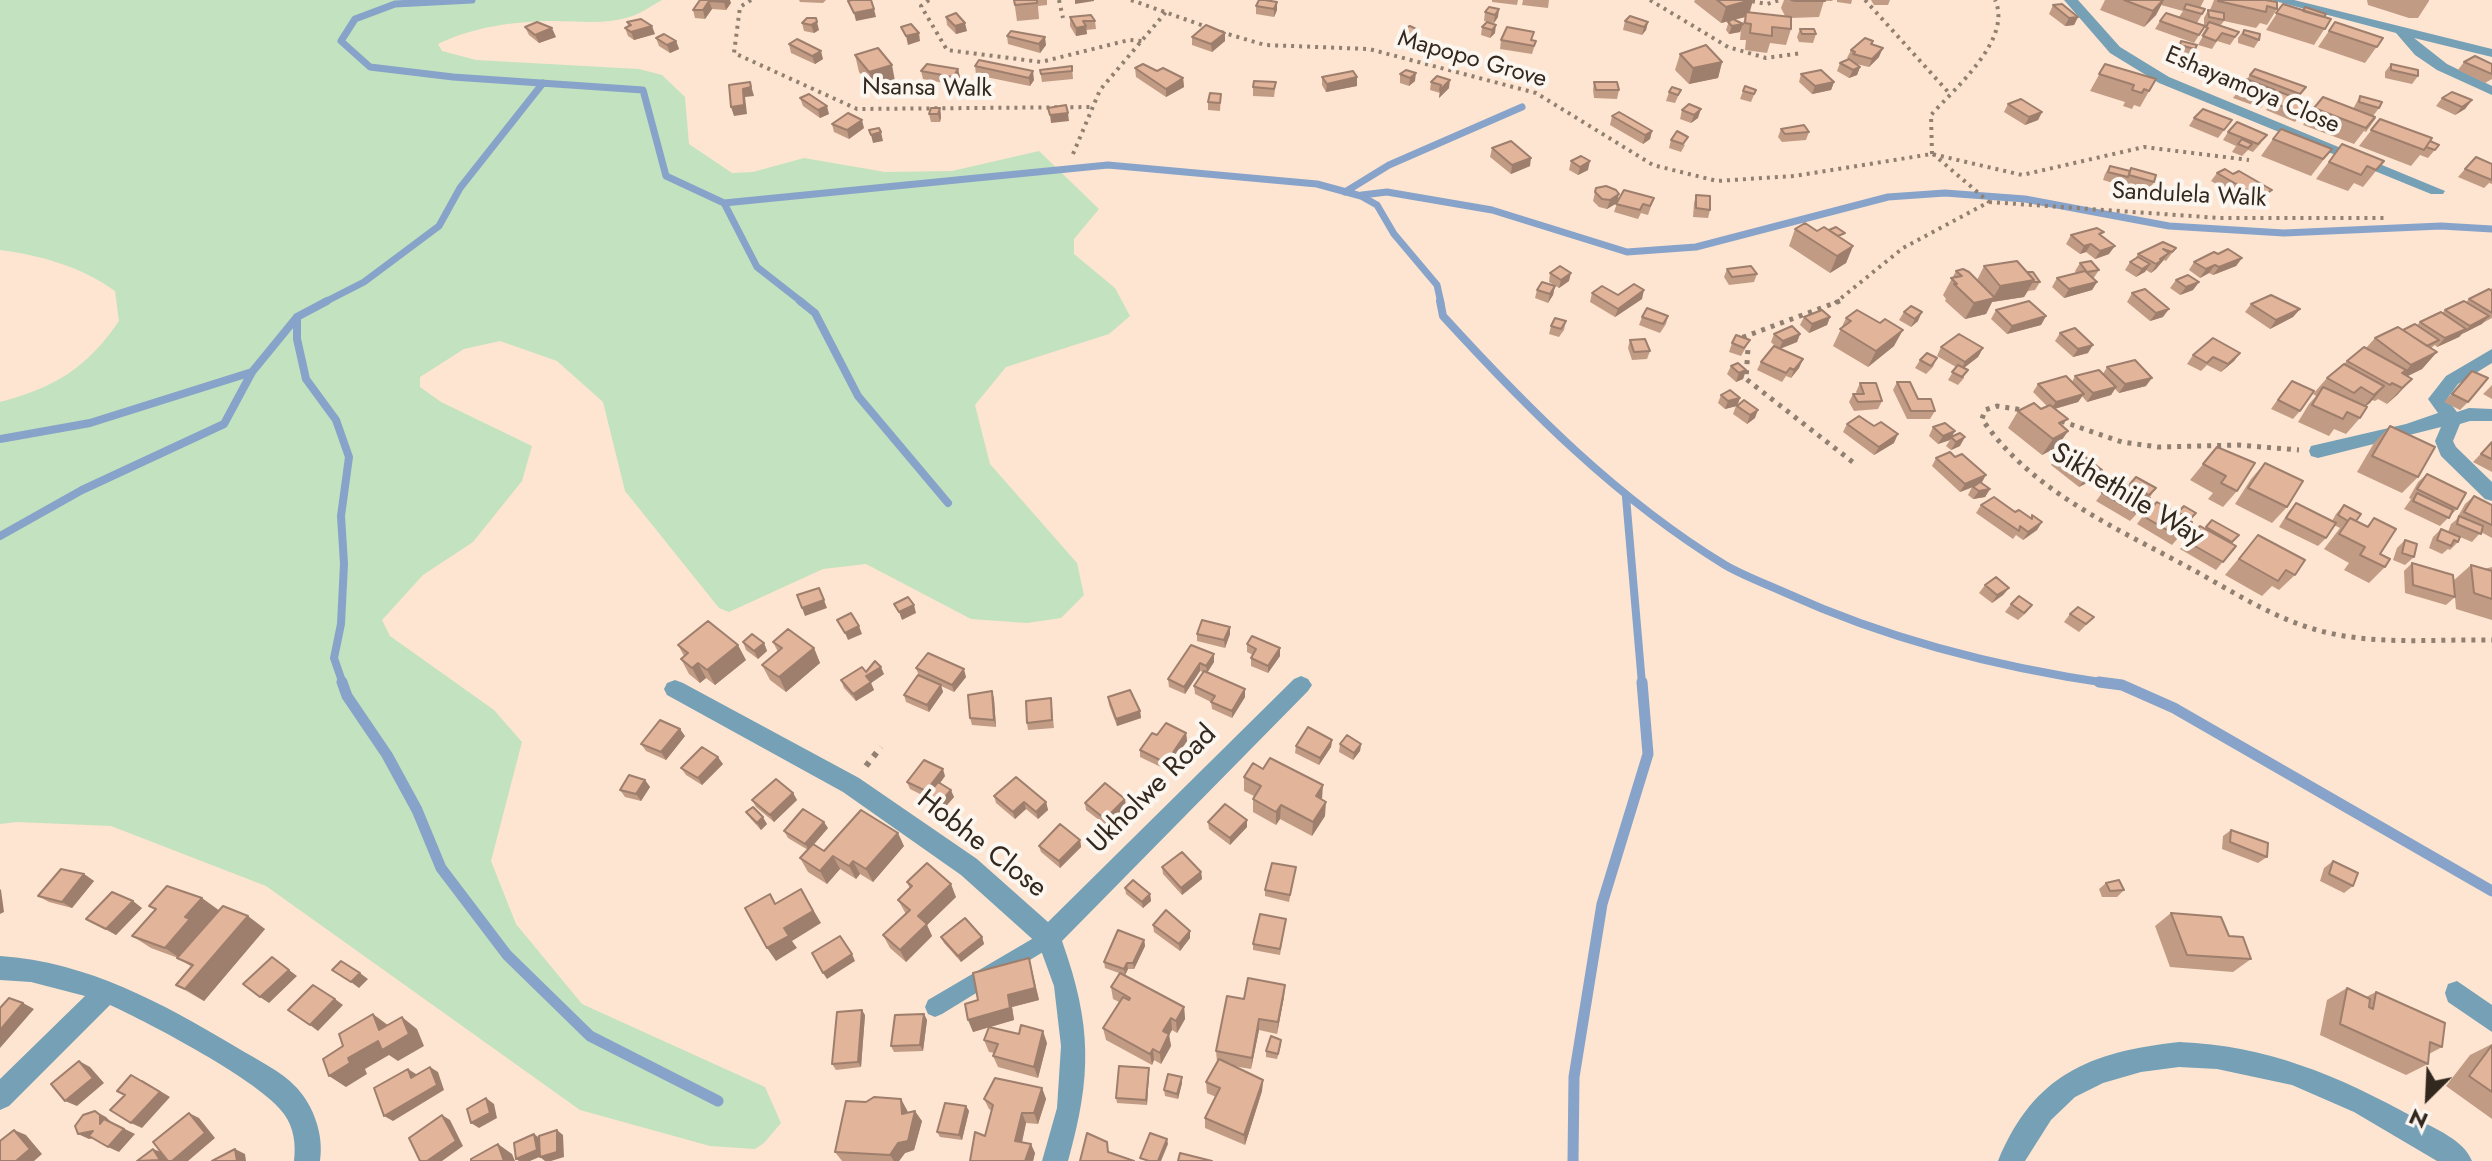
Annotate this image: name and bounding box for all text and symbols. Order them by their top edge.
street label: Mapopo Grove [1394,25,1550,95]
street label: Eshayamoya Close [2160,41,2344,141]
street label: Nsansa Walk [862,73,992,105]
street label: Sandulela Walk [2111,178,2267,214]
street label: Sikhethile Way [2044,437,2210,555]
street label: Ukholwe Road [1082,719,1224,861]
street label: Hobhe Close [909,784,1053,906]
north arrow [2388,1057,2468,1137]
text: N [2404,1101,2433,1137]

